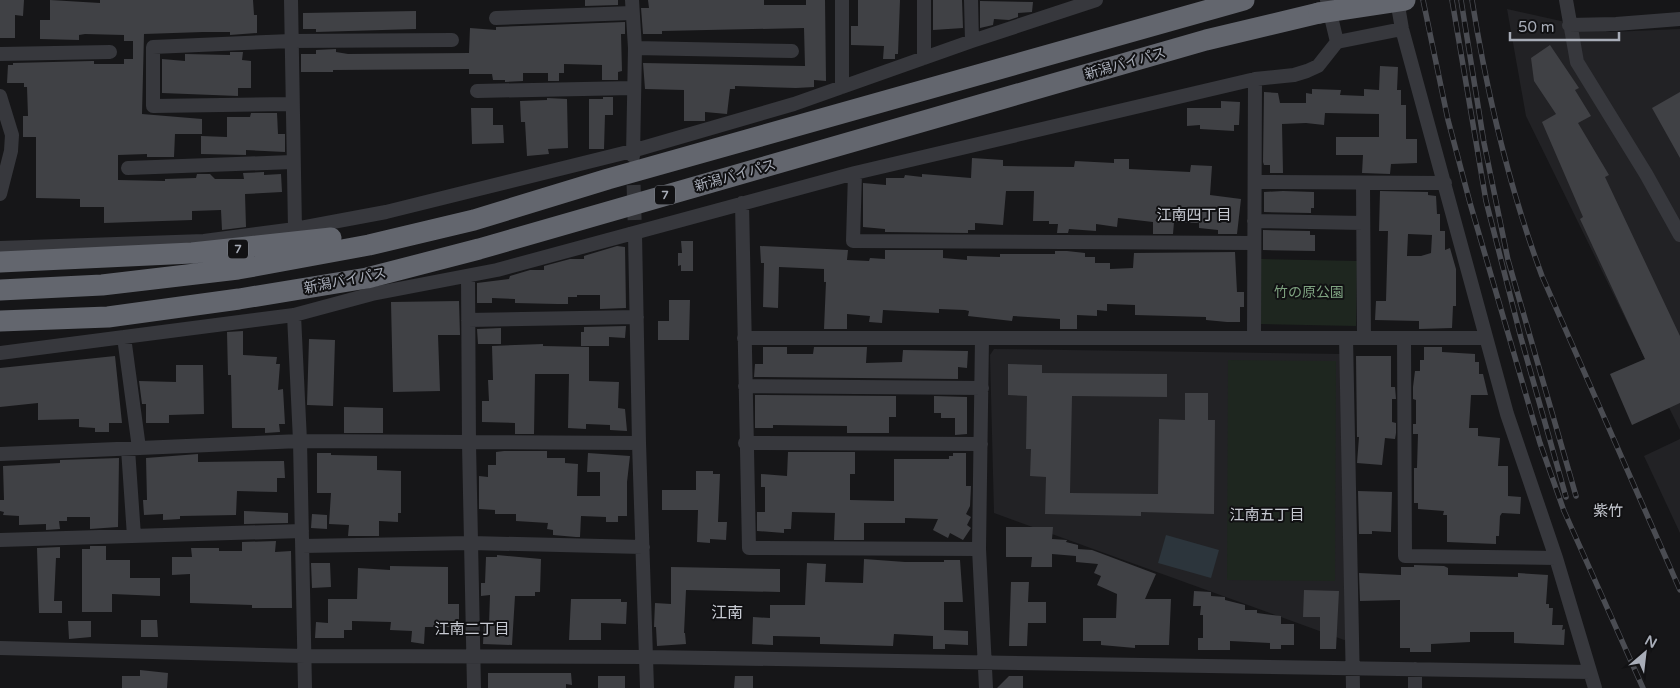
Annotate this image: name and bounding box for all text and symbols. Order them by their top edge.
scale bar [1510,10,1619,42]
text: 50 m [1518,18,1555,36]
street label: 新潟バイパス [1083,44,1168,83]
street label: 新潟バイパス [693,156,778,195]
road number: 7 [655,186,675,204]
district label: 江南四丁目 [1156,206,1232,224]
road number: 7 [228,240,248,258]
street label: 新潟バイパス [302,264,388,297]
park label: 竹の原公園 [1274,284,1344,301]
district label: 紫竹 [1593,502,1623,520]
district label: 江南五丁目 [1229,506,1305,524]
district label: 江南 [711,603,743,623]
district label: 江南二丁目 [434,620,510,638]
north arrow [1620,628,1670,678]
text: N [1642,632,1660,652]

